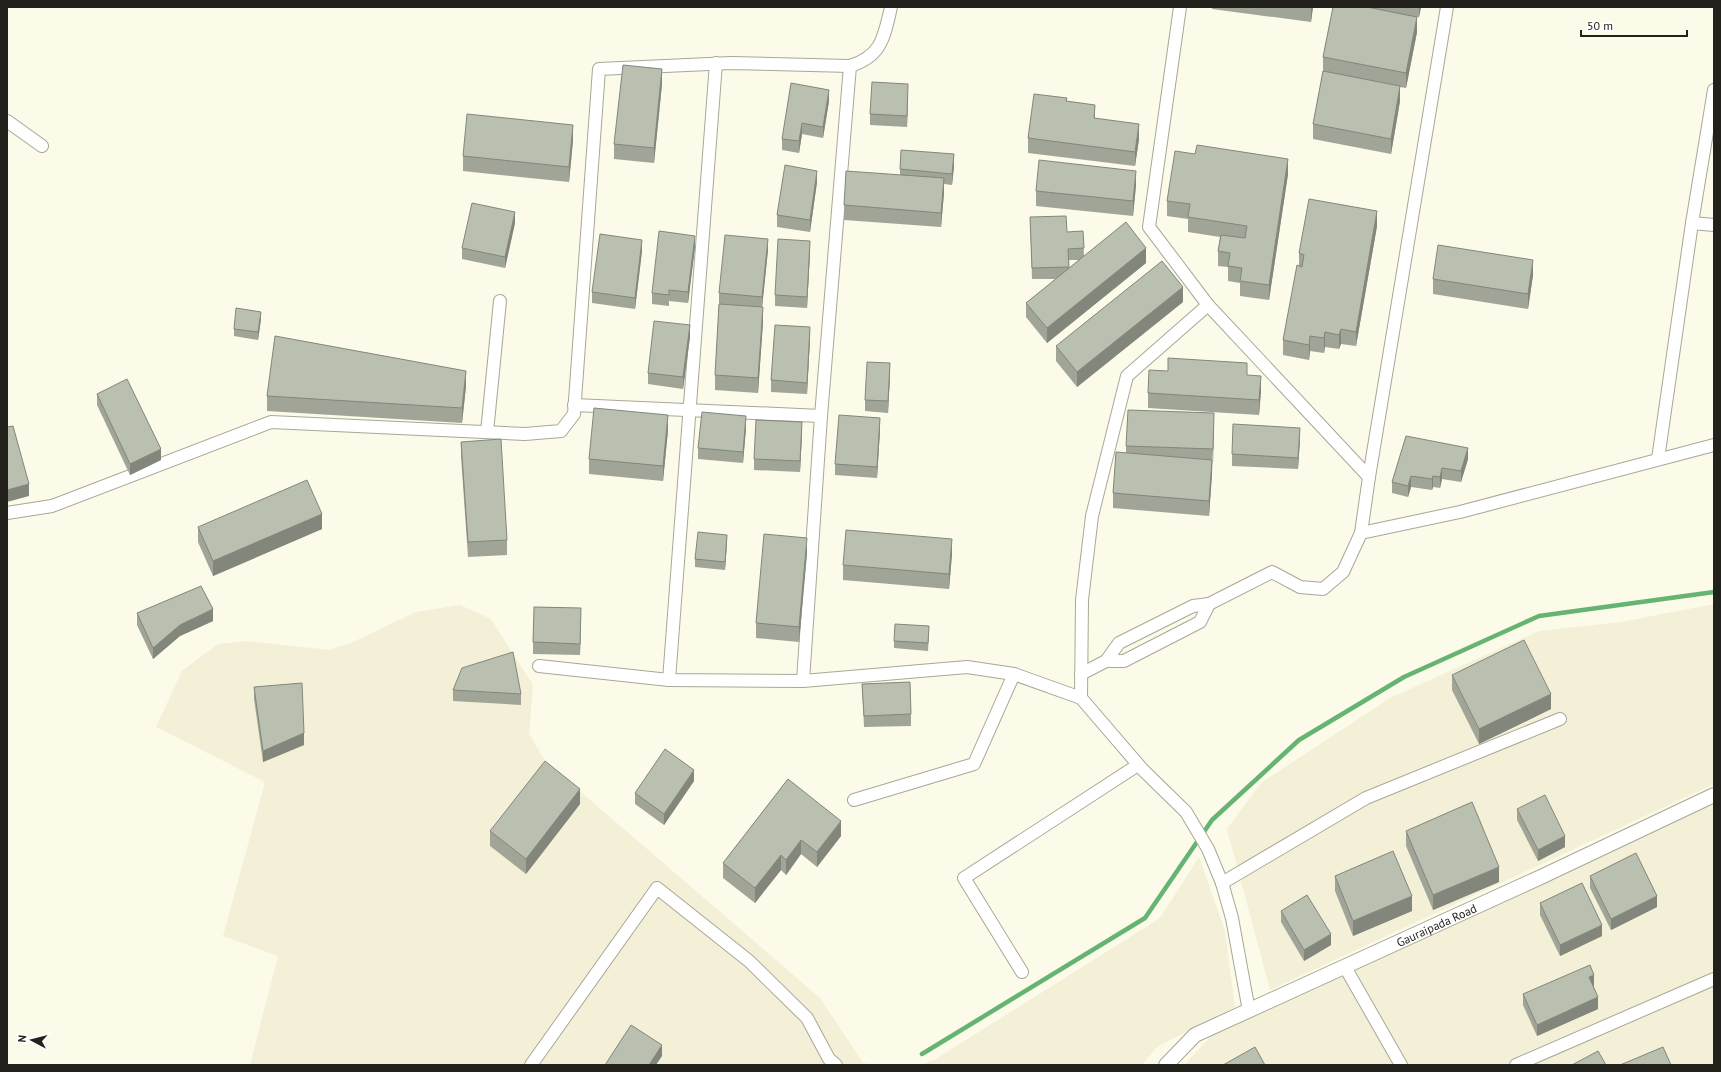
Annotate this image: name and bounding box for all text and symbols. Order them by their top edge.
scale bar [1581,12,1687,38]
text: 50 m [1587,18,1613,33]
street label: Gauraipada Road [1394,900,1479,950]
north arrow [12,1020,52,1060]
text: N [15,1034,29,1043]

